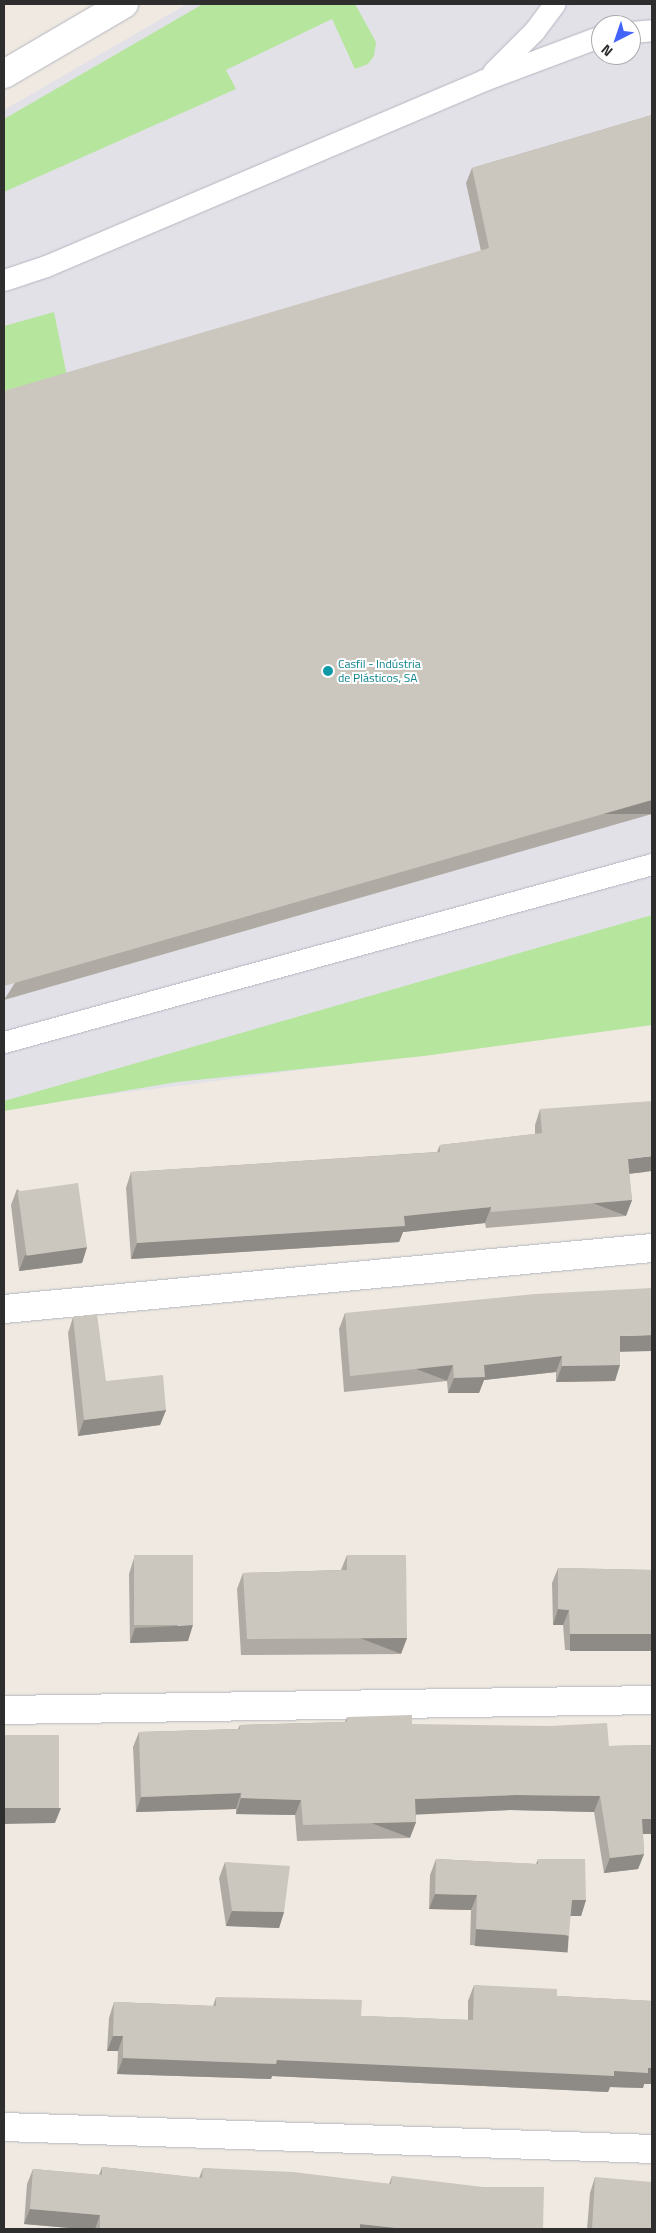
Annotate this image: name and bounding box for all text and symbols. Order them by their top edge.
north arrow [591,15,641,65]
text: N [596,40,617,62]
place label: Casfil - Indústria de Plásticos, SA [338,657,421,685]
marker: Casfil - Indústria de Plásticos, SA [322,665,334,677]

